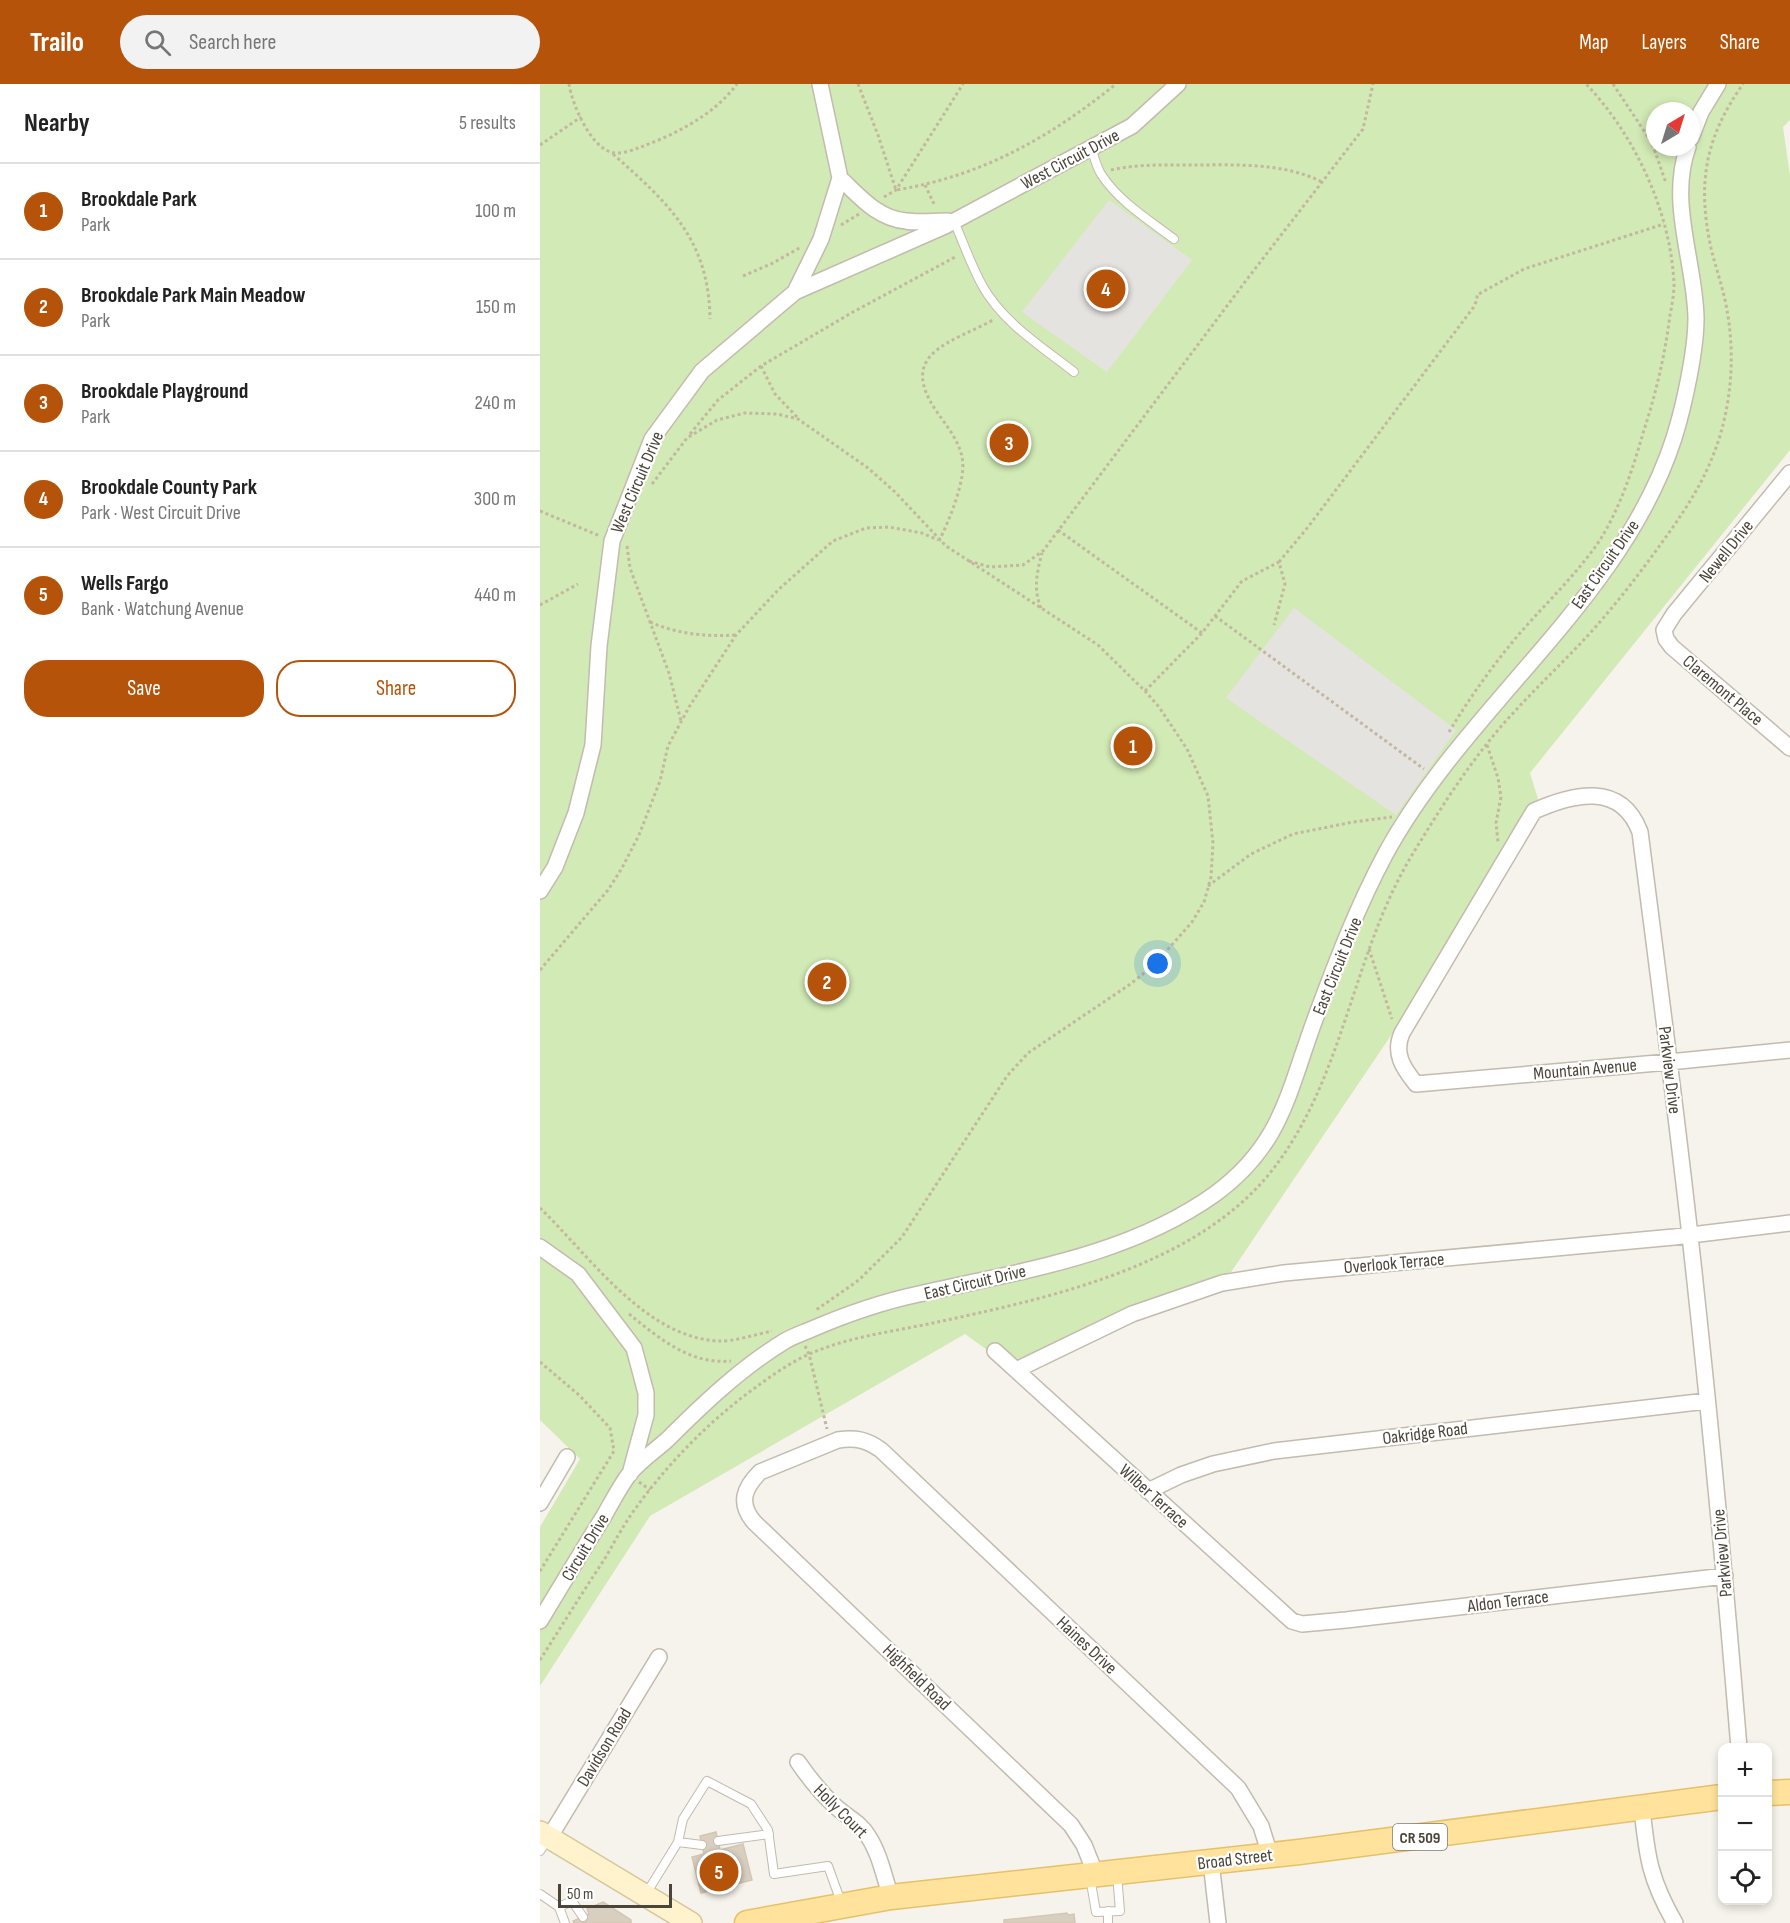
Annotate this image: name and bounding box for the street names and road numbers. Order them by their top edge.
street label: West Circuit Drive [1018,125,1123,194]
street label: West Circuit Drive [607,428,668,536]
street label: East Circuit Drive [1567,516,1644,613]
street label: Newell Drive [1695,516,1758,587]
street label: Claremont Place [1678,651,1767,730]
street label: East Circuit Drive [1308,914,1367,1018]
street label: Parkview Drive [1654,1025,1685,1115]
street label: Mountain Avenue [1532,1055,1638,1084]
street label: Overlook Terrace [1343,1249,1445,1278]
street label: East Circuit Drive [922,1261,1028,1304]
street label: Oakridge Road [1381,1418,1469,1449]
street label: Wilber Terrace [1115,1460,1193,1533]
street label: Parkview Drive [1708,1508,1737,1598]
street label: Circuit Drive [557,1510,614,1585]
street label: Aldon Terrace [1465,1586,1550,1617]
street label: Haines Drive [1052,1612,1121,1679]
street label: Highfield Road [878,1640,955,1715]
street label: Davidson Road [573,1704,636,1790]
street label: Holly Court [809,1780,872,1843]
road number: CR 509 [1393,1824,1447,1850]
street label: Broad Street [1196,1844,1274,1875]

